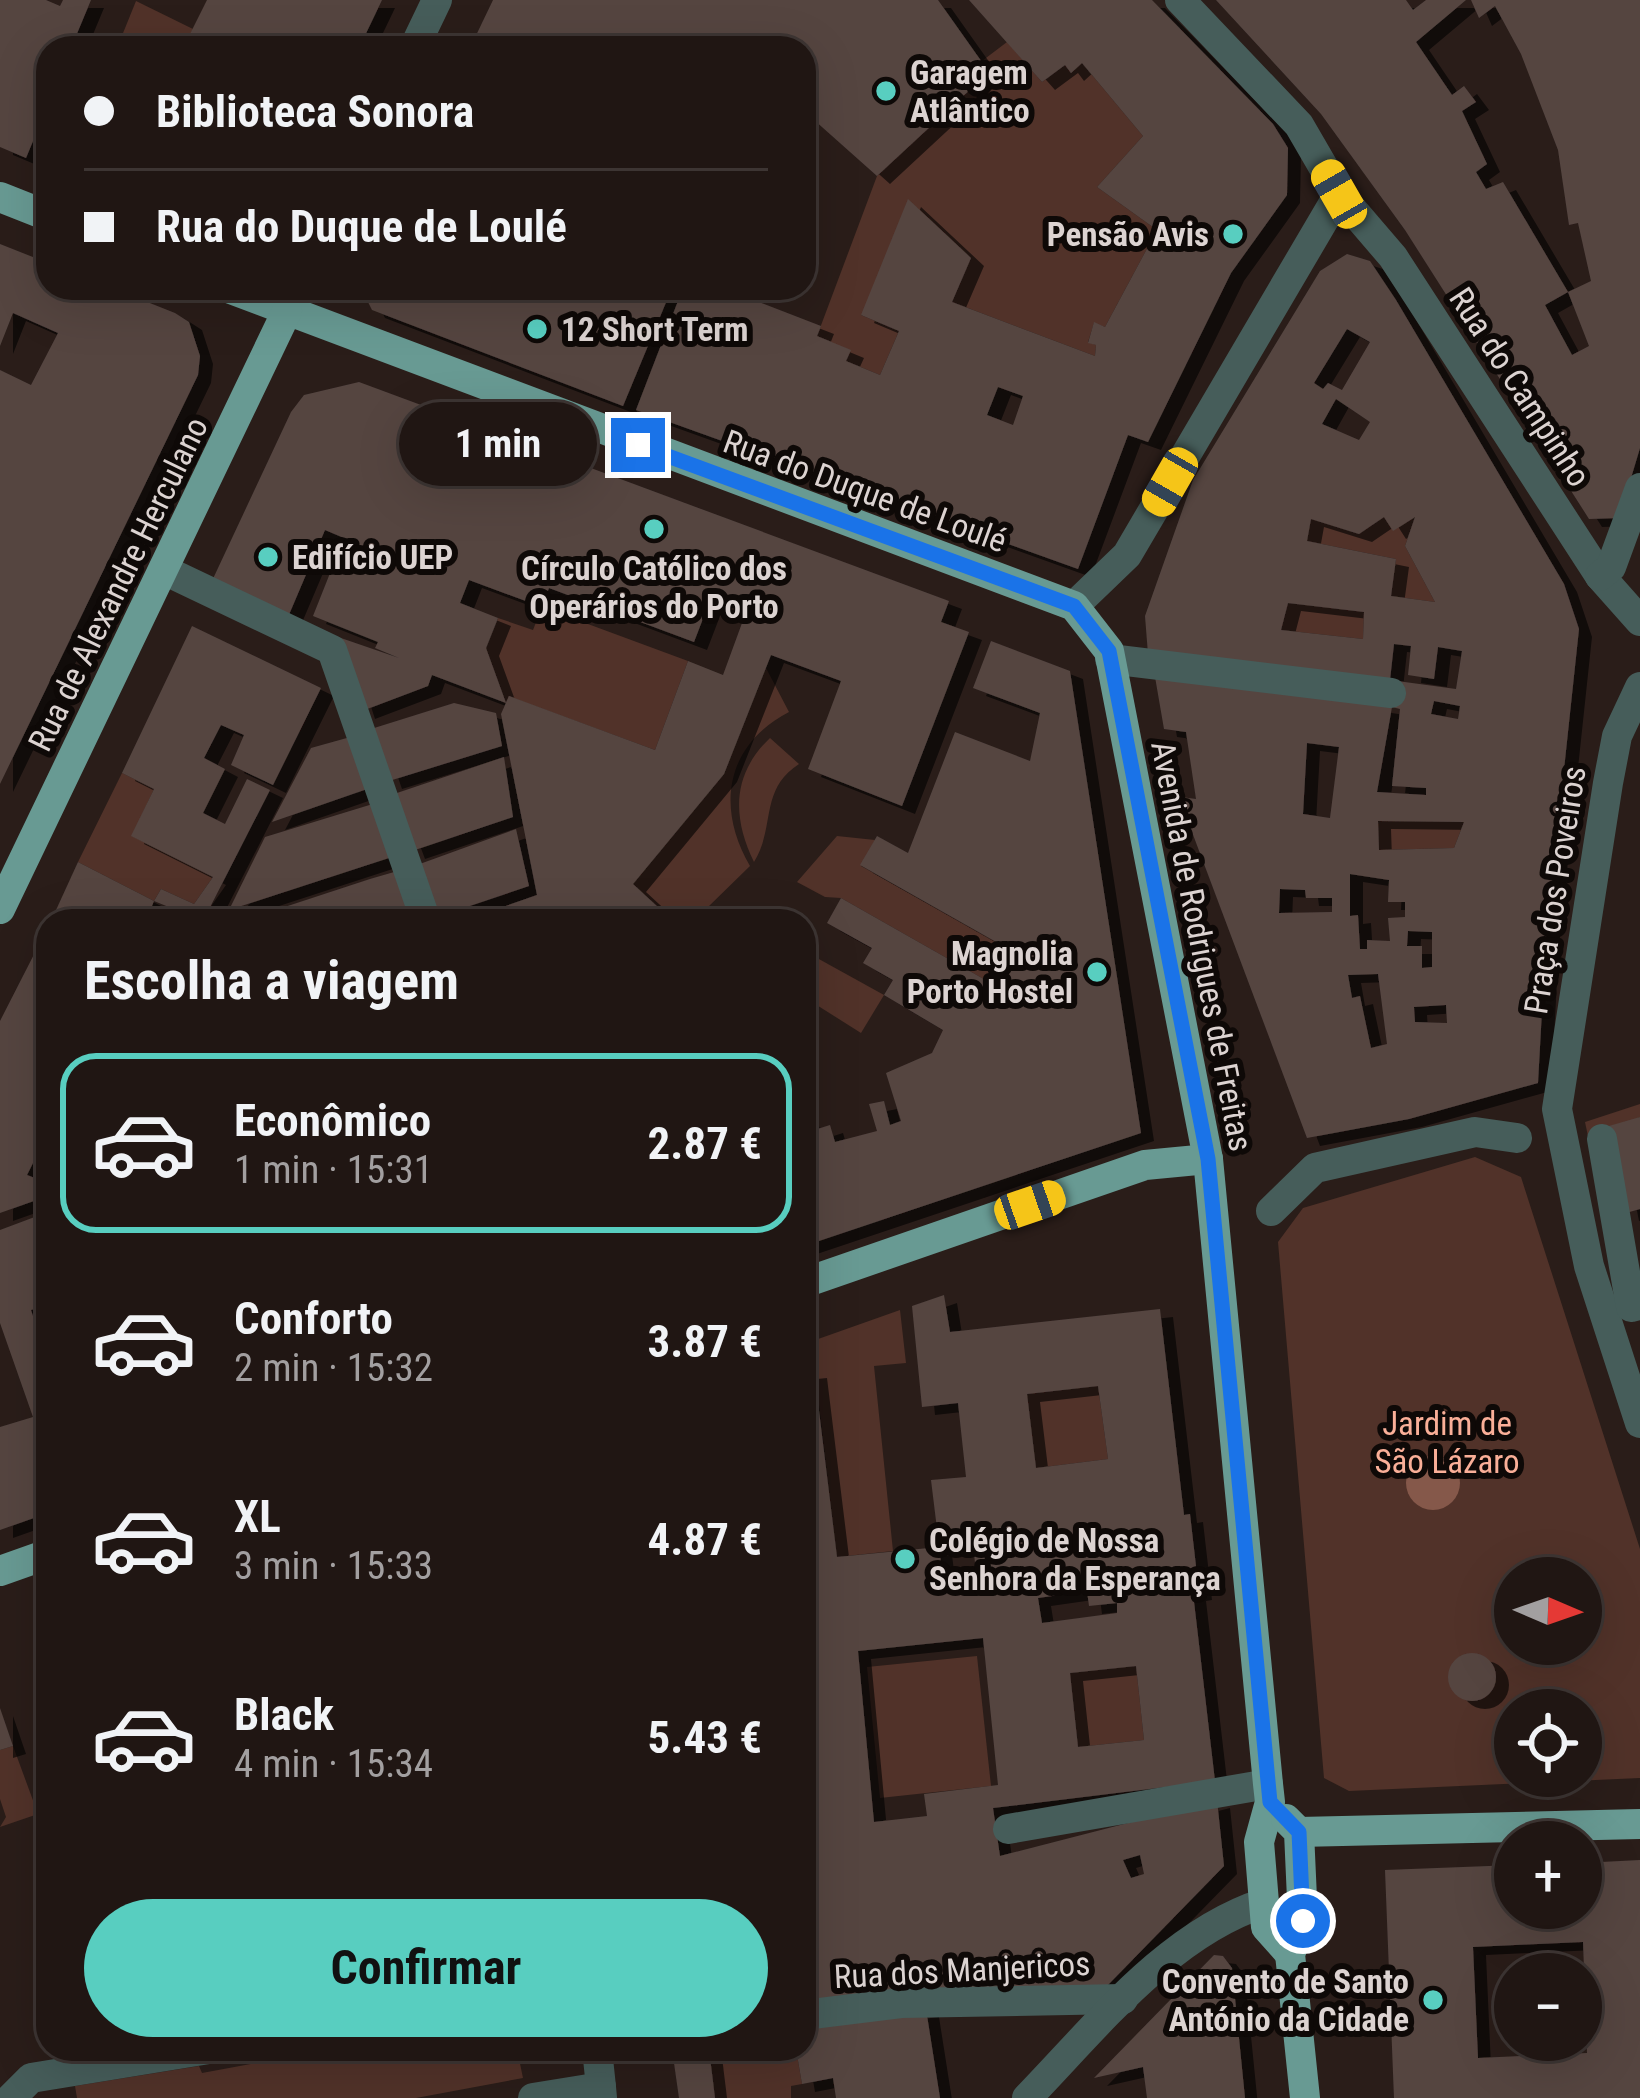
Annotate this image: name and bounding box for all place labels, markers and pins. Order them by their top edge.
place label: Garagem Atlântico [910,53,1030,130]
marker: Garagem Atlântico [873,78,899,104]
place label: Pensão Avis [1047,215,1209,254]
marker: Pensão Avis [1220,221,1246,247]
place label: 12 Short Term [561,310,749,349]
marker: 12 Short Term [524,316,550,342]
marker: Círculo Católico dos Operários do Porto [641,516,667,542]
place label: Edifício UEP [292,538,453,577]
marker: Edifício UEP [255,544,281,570]
place label: Círculo Católico dos Operários do Porto [521,549,787,626]
place label: Magnolia Porto Hostel [907,934,1073,1011]
marker: Magnolia Porto Hostel [1084,959,1110,985]
place label: Colégio de Nossa Senhora da Esperança [929,1521,1221,1598]
marker: Colégio de Nossa Senhora da Esperança [892,1546,918,1572]
place label: Convento de Santo António da Cidade [1162,1962,1409,2039]
marker: Convento de Santo António da Cidade [1420,1987,1446,2013]

